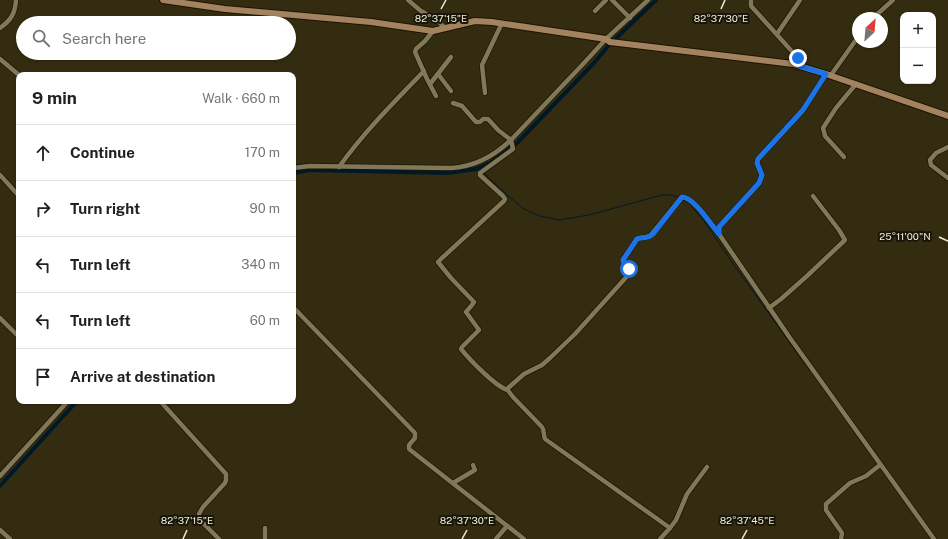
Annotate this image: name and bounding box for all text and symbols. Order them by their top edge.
text: 82°37'15"E [415,12,467,24]
text: 82°37'30"E [694,12,748,24]
north arrow [852,12,888,48]
map controls [900,12,936,84]
button: + [900,12,936,48]
search box [16,16,296,60]
icon: search [30,27,52,49]
text: Search here [62,30,146,47]
button: − [900,48,936,84]
route end [789,49,807,67]
text: 9 min [32,88,77,108]
text: Walk · 660 m [202,91,280,106]
icon: ahead [32,142,54,164]
text: Continue [70,144,135,161]
text: 170 m [245,145,280,160]
icon: right [32,198,54,220]
text: Turn right [70,200,140,217]
text: 90 m [250,201,280,216]
text: 25°11'00"N [879,230,931,242]
icon: left [32,254,54,276]
text: Turn left [70,256,131,273]
text: 340 m [241,257,280,272]
route start [620,260,638,278]
icon: left [32,310,54,332]
text: Turn left [70,312,131,329]
text: 60 m [250,313,280,328]
icon: arrive [32,366,54,388]
text: Arrive at destination [70,368,215,385]
text: 82°37'15"E [161,514,213,526]
text: 82°37'30"E [440,514,494,526]
text: 82°37'45"E [720,514,774,526]

